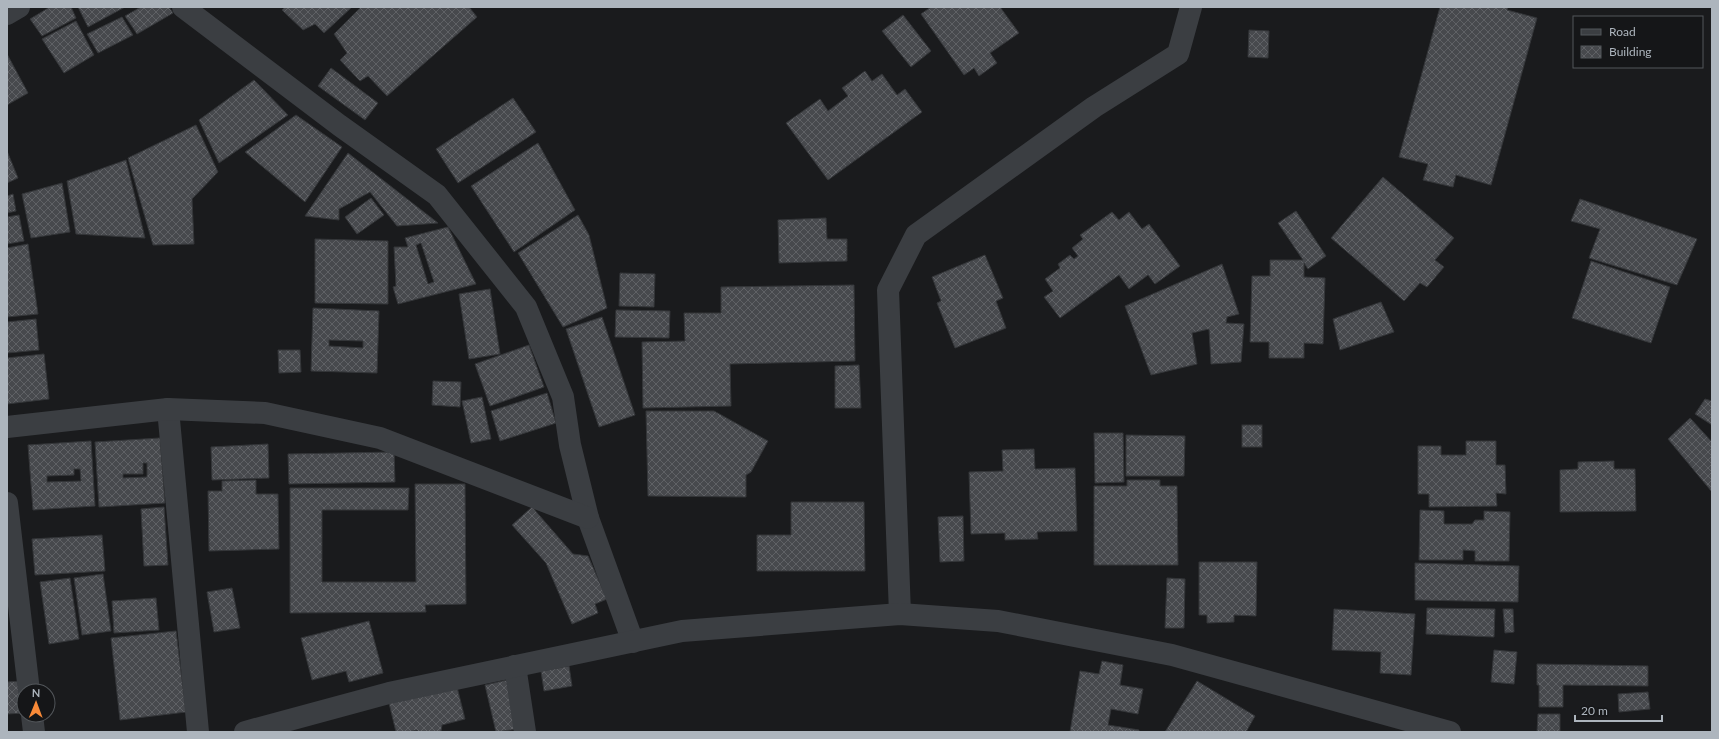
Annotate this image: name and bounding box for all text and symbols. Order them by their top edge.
legend [1573,16,1703,68]
text: Road [1609,24,1636,39]
text: Building [1609,44,1652,59]
north arrow [16,683,56,723]
text: N [32,686,41,699]
scale bar [1575,697,1662,723]
text: 20 m [1581,703,1608,718]

